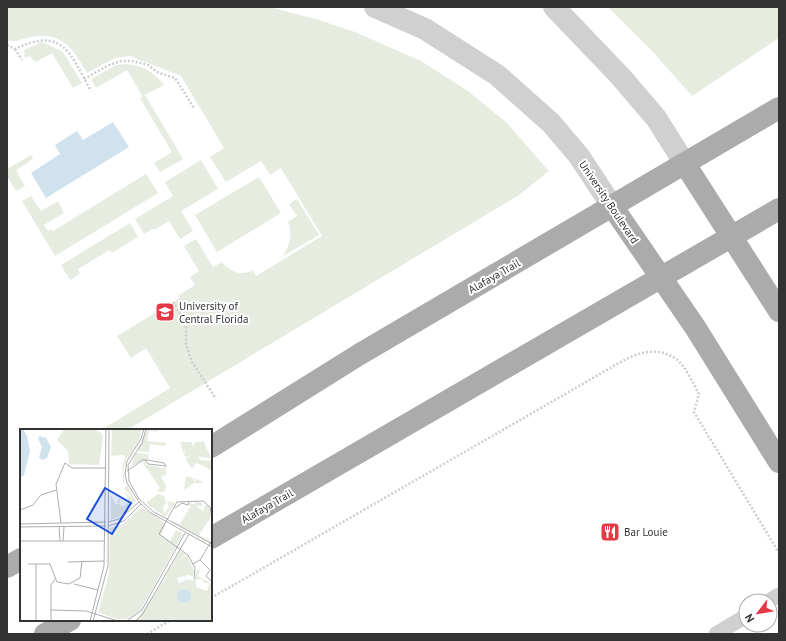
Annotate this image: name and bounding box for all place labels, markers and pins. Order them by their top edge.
place label: University of Central Florida [179,299,248,326]
school or university icon: University of Central Florida [154,301,176,323]
restaurant icon: Bar Louie [599,521,621,543]
place label: Bar Louie [624,525,668,539]

